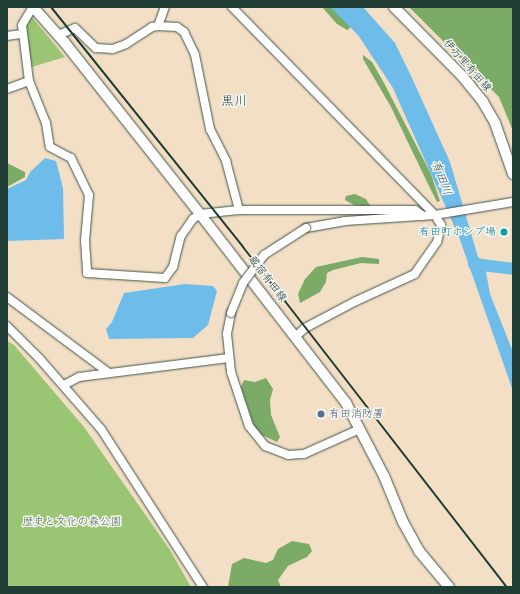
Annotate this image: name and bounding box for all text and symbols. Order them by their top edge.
street label: 伊万里有田線 [440,37,494,95]
district label: 黒川 [221,93,247,109]
water label: 有田川 [428,159,454,197]
place label: 有田町ホンプ場 [419,225,496,239]
marker: 有田町ホンプ場 [499,227,509,237]
street label: 蔵宿有田線 [245,253,289,305]
place label: 有田消防署 [329,407,384,421]
marker: 有田消防署 [316,409,326,419]
park label: 歴史と文化の森公園 [23,515,121,529]

